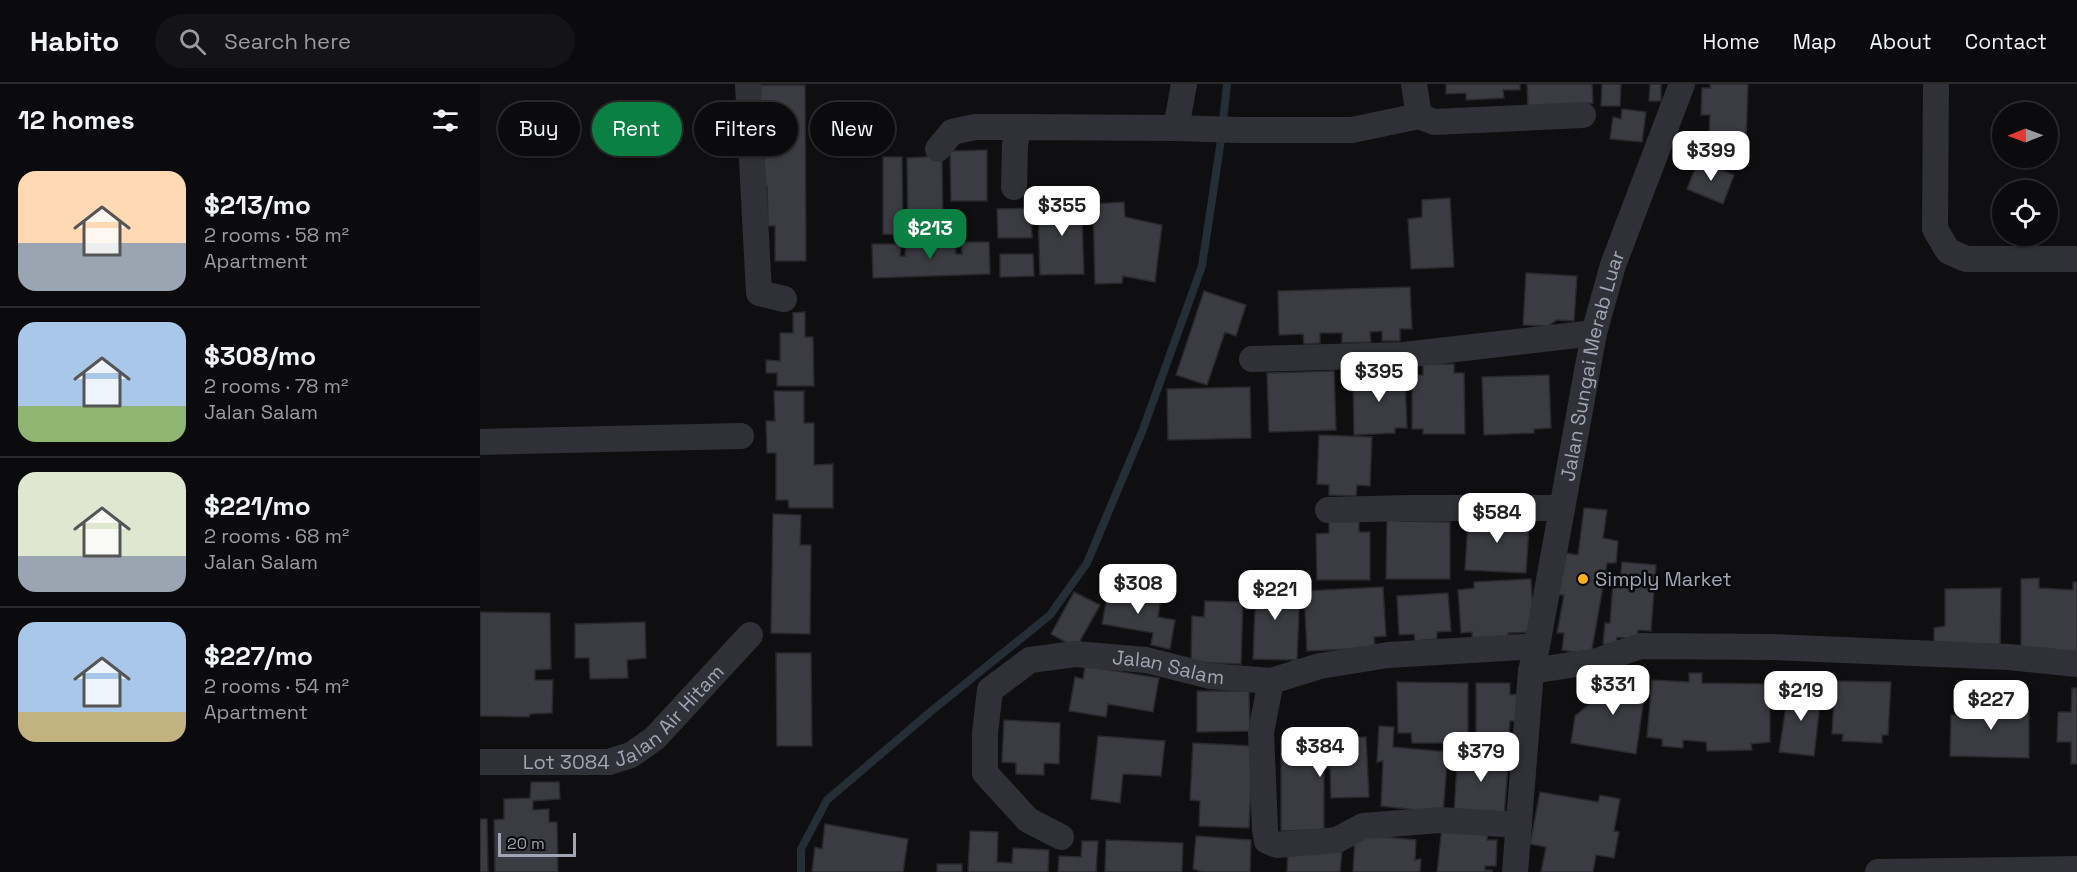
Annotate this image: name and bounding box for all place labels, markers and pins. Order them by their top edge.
pin: $399 [1675,131,1747,182]
pin: $355 [1026,186,1098,237]
pin: $213 [894,209,966,260]
pin: $395 [1343,352,1415,403]
pin: $584 [1461,493,1533,544]
pin: $308 [1102,564,1174,615]
place label: Simply Market [1595,566,1732,592]
pin: $221 [1239,570,1311,621]
marker: Simply Market [1576,572,1590,586]
pin: $331 [1577,665,1649,716]
pin: $219 [1765,671,1837,722]
pin: $227 [1955,680,2027,731]
pin: $384 [1284,727,1356,778]
pin: $379 [1445,732,1517,783]

